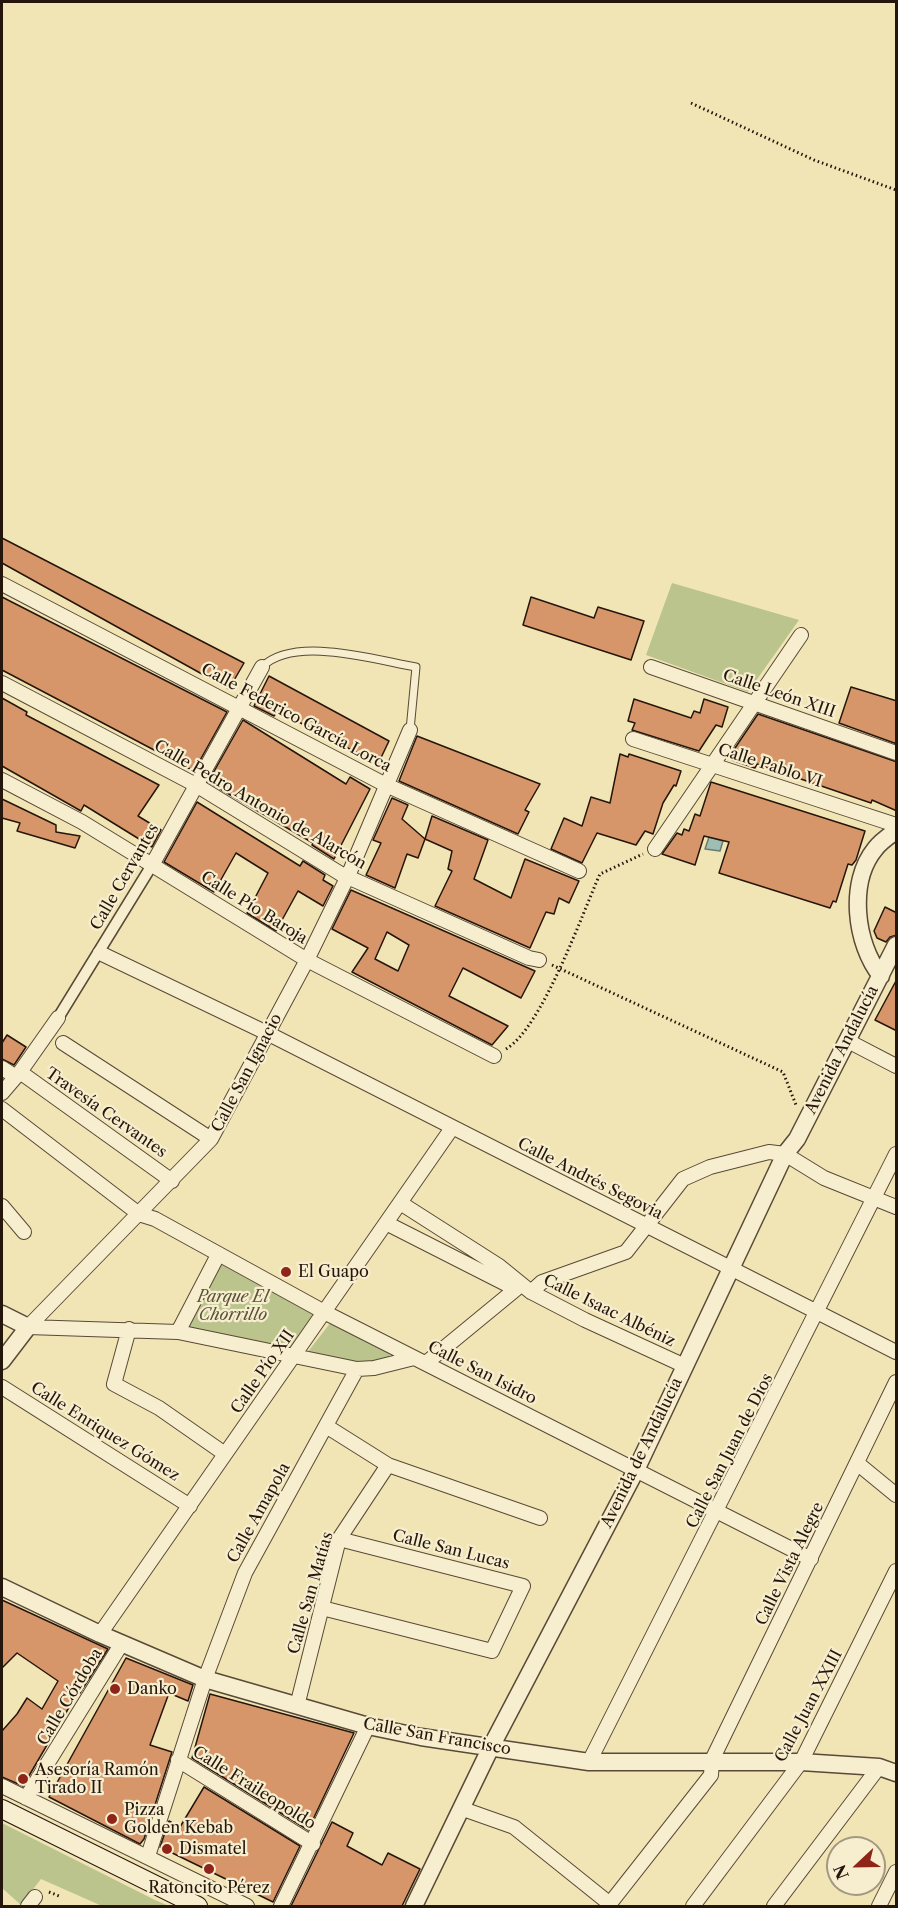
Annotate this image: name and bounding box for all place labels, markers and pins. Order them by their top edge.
place label: El Guapo [298,1262,369,1282]
marker: El Guapo [279,1265,293,1279]
place label: Danko [127,1679,177,1699]
marker: Danko [108,1682,122,1696]
place label: Asesoría Ramón Tirado II [35,1760,159,1798]
marker: Asesoría Ramón Tirado II [16,1772,30,1786]
place label: Pizza Golden Kebab [124,1800,233,1838]
marker: Pizza Golden Kebab [105,1812,119,1826]
place label: Dismatel [179,1839,247,1859]
marker: Dismatel [160,1842,174,1856]
marker: Ratoncito Pérez [202,1862,216,1876]
place label: Ratoncito Pérez [148,1878,270,1898]

